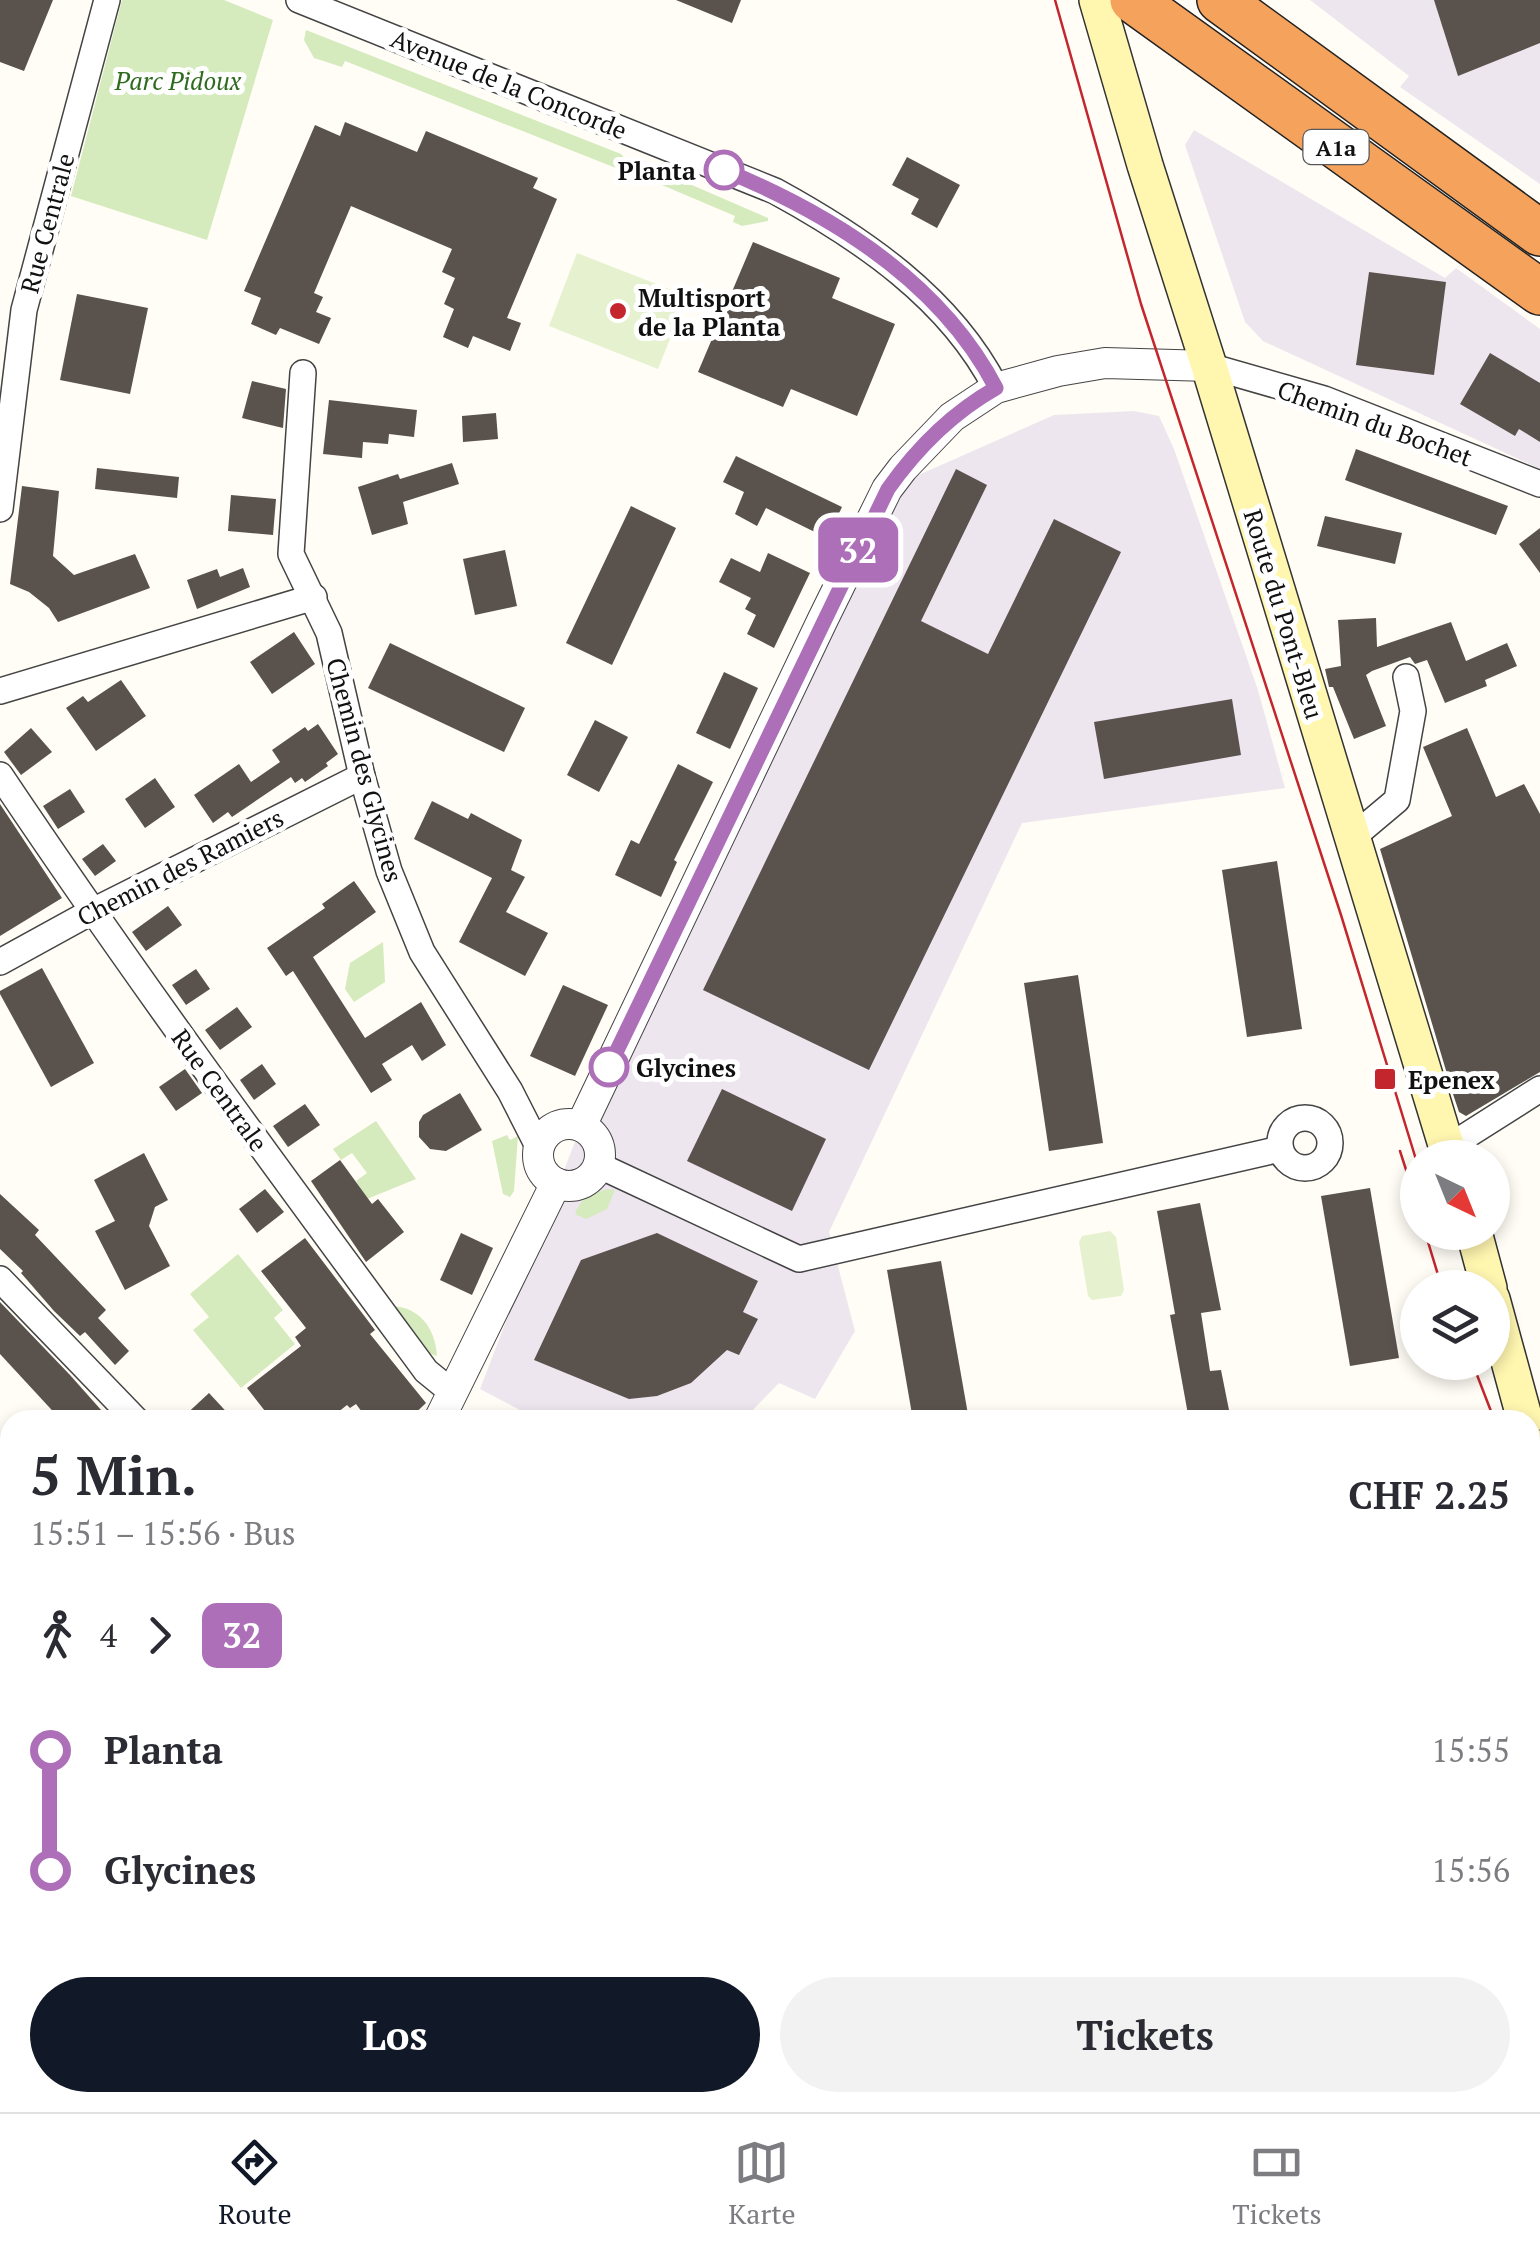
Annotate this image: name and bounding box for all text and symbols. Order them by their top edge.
street label: Avenue de la Concorde [386,22,632,146]
park label: Parc Pidoux [114,64,242,97]
road number: A1a [1304,130,1368,164]
street label: Rue Centrale [12,149,82,297]
marker: Planta [705,151,743,189]
place label: Planta [618,154,696,187]
place label: Multisport de la Planta [638,281,780,343]
marker: Multisport de la Planta [607,300,629,322]
street label: Chemin du Bochet [1273,372,1477,474]
street label: Route du Pont-Bleu [1236,505,1332,723]
line badge: 32 [813,518,903,582]
text: 32 [838,527,878,573]
street label: Chemin des Glycines [319,654,411,886]
street label: Chemin des Ramiers [71,801,289,933]
street label: Rue Centrale [164,1022,276,1158]
marker: Glycines [590,1048,628,1086]
place label: Glycines [636,1051,736,1084]
place label: Epenex [1408,1063,1495,1096]
marker: Epenex [1372,1066,1398,1092]
north arrow [1400,1140,1510,1250]
map controls [1400,1140,1510,1380]
button: layers [1400,1270,1510,1380]
text: 5 Min. [30,1438,197,1511]
text: CHF 2.25 [1348,1470,1510,1520]
text: 15:51 – 15:56 · Bus [30,1512,296,1554]
icon: walk [30,1608,85,1663]
icon: forward [132,1608,187,1663]
text: 32 [222,1612,262,1658]
text: 4 [100,1614,117,1656]
text: Planta [104,1725,223,1775]
text: 15:55 [1431,1729,1510,1771]
text: Glycines [104,1845,256,1895]
text: 15:56 [1431,1849,1510,1891]
button: Los [30,1977,760,2092]
button: Tickets [780,1977,1510,2092]
tab: Route [218,2135,292,2232]
tab: Karte [728,2135,796,2232]
tab: Tickets [1232,2135,1322,2232]

